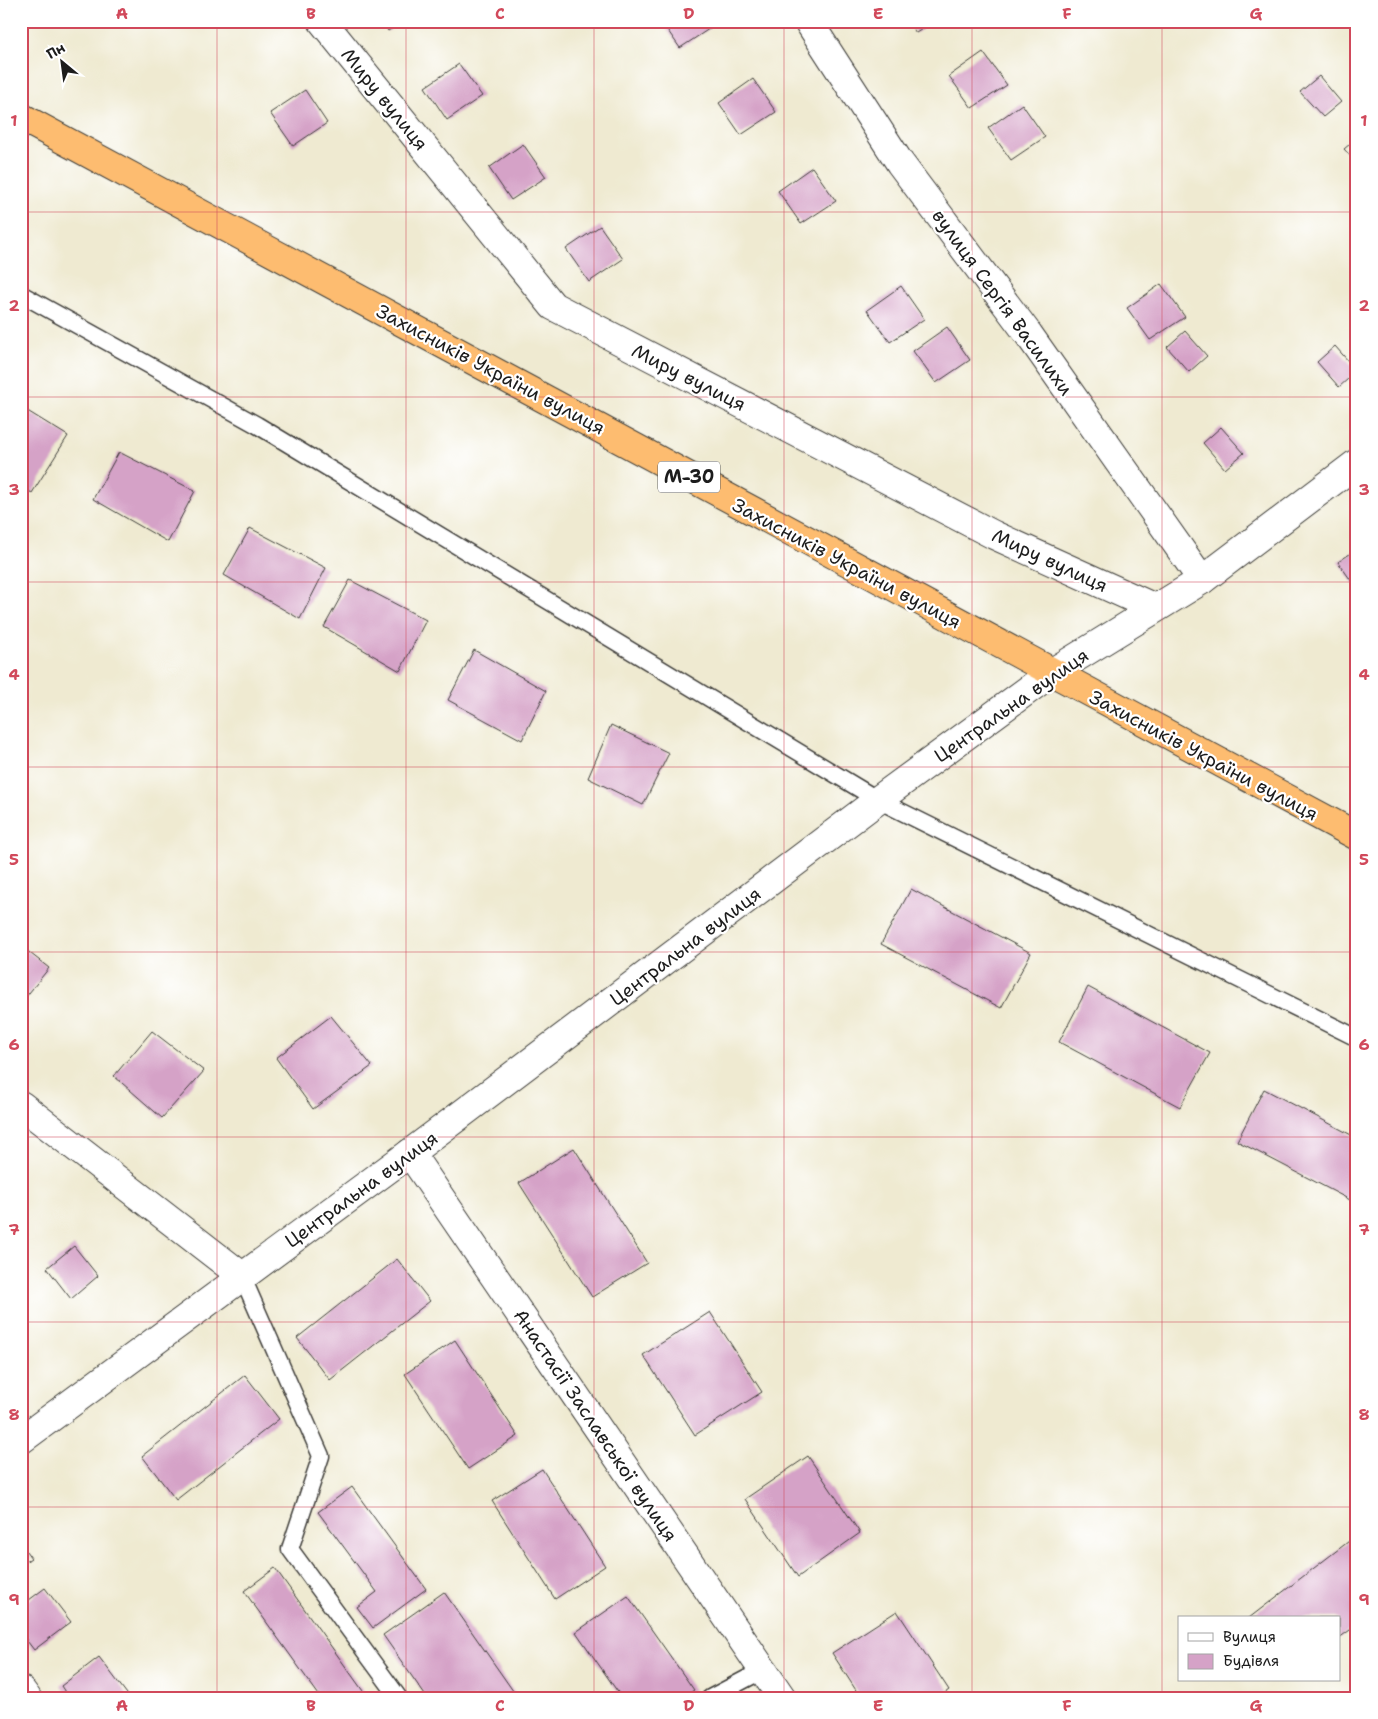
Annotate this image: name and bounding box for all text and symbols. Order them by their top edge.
text: A [116,3,128,24]
text: B [306,3,316,24]
text: C [495,3,505,24]
text: D [683,3,695,24]
text: E [873,3,883,24]
text: F [1062,3,1072,24]
text: G [1250,3,1263,24]
north arrow [38,38,88,88]
text: Пн [43,38,68,63]
street label: Миру вулиця [336,43,434,156]
text: 1 [10,110,18,131]
text: 1 [1360,110,1368,131]
street label: вулиця Сергія Василихи [926,204,1079,401]
text: 2 [8,295,20,316]
text: 2 [1358,295,1370,316]
street label: Захисників України вулиця [372,299,609,440]
street label: Миру вулиця [627,338,750,417]
road number: М-30 [658,462,720,492]
text: 3 [8,479,20,500]
text: 3 [1358,479,1370,500]
street label: Захисників України вулиця [728,493,965,634]
street label: Миру вулиця [988,523,1112,598]
street label: Центральна вулиця [929,643,1093,768]
text: 4 [8,664,20,685]
text: 4 [1358,664,1370,685]
street label: Захисників України вулиця [1085,685,1322,826]
text: 5 [9,849,19,870]
text: 5 [1359,849,1369,870]
street label: Центральна вулиця [605,881,766,1012]
text: 6 [8,1034,20,1055]
text: 6 [1358,1034,1370,1055]
street label: Центральна вулиця [280,1125,443,1253]
text: 7 [8,1219,20,1240]
text: 7 [1358,1219,1370,1240]
street label: Анастасії Заславської вулиця [508,1304,683,1547]
text: 8 [8,1404,20,1425]
text: 8 [1358,1404,1370,1425]
text: 9 [8,1589,20,1610]
text: 9 [1358,1589,1370,1610]
legend [1178,1616,1340,1682]
text: Вулиця [1223,1627,1276,1647]
text: Будівля [1223,1651,1279,1671]
text: A [116,1695,128,1716]
text: B [306,1695,316,1716]
text: C [495,1695,505,1716]
text: D [683,1695,695,1716]
text: E [873,1695,883,1716]
text: F [1062,1695,1072,1716]
text: G [1250,1695,1263,1716]

